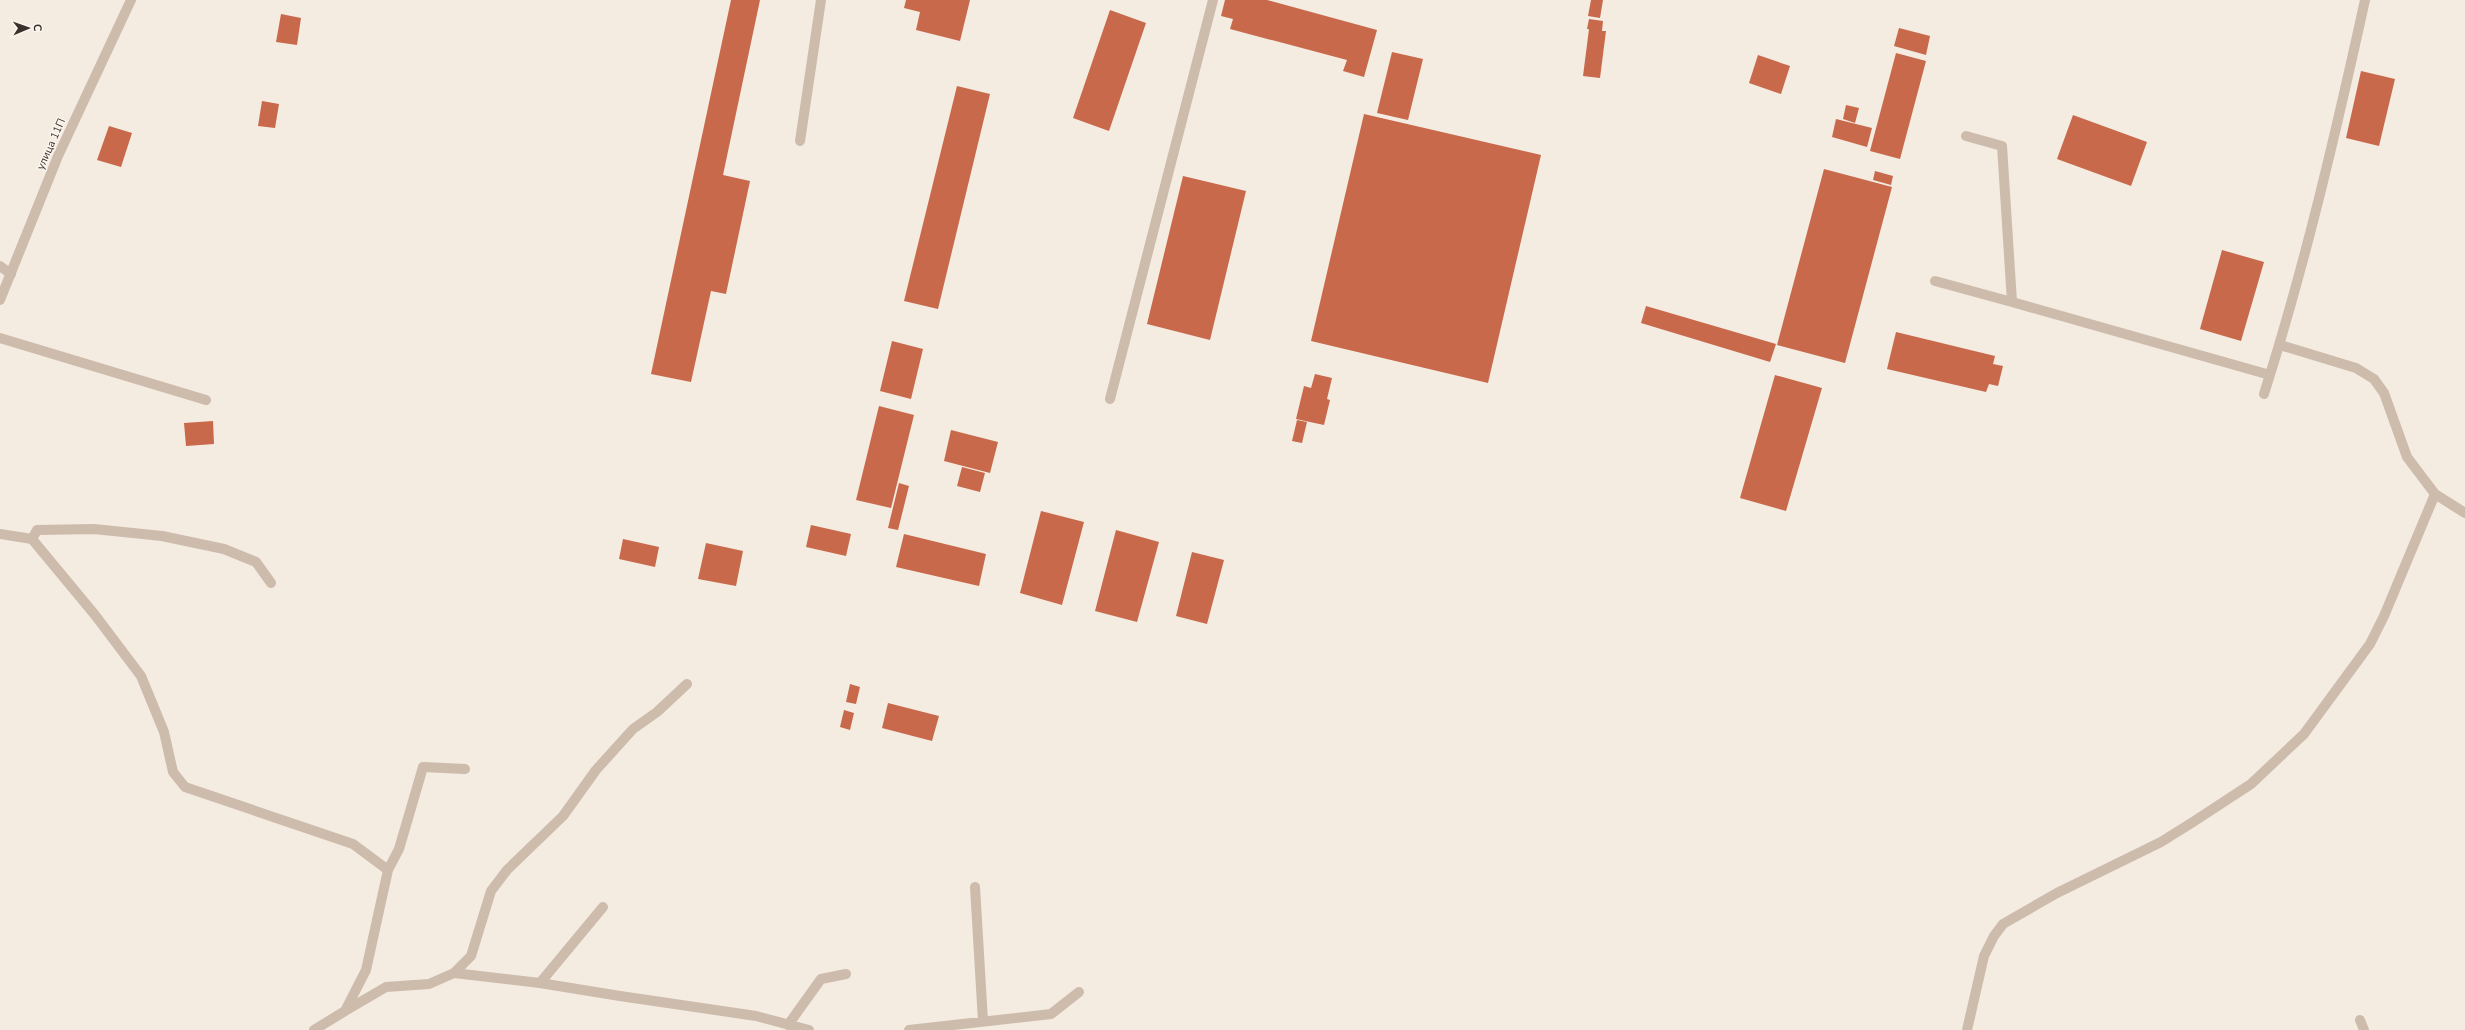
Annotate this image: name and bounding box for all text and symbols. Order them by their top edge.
north arrow [8,8,48,48]
text: С [30,24,45,32]
street label: улица 11П [33,116,69,172]

